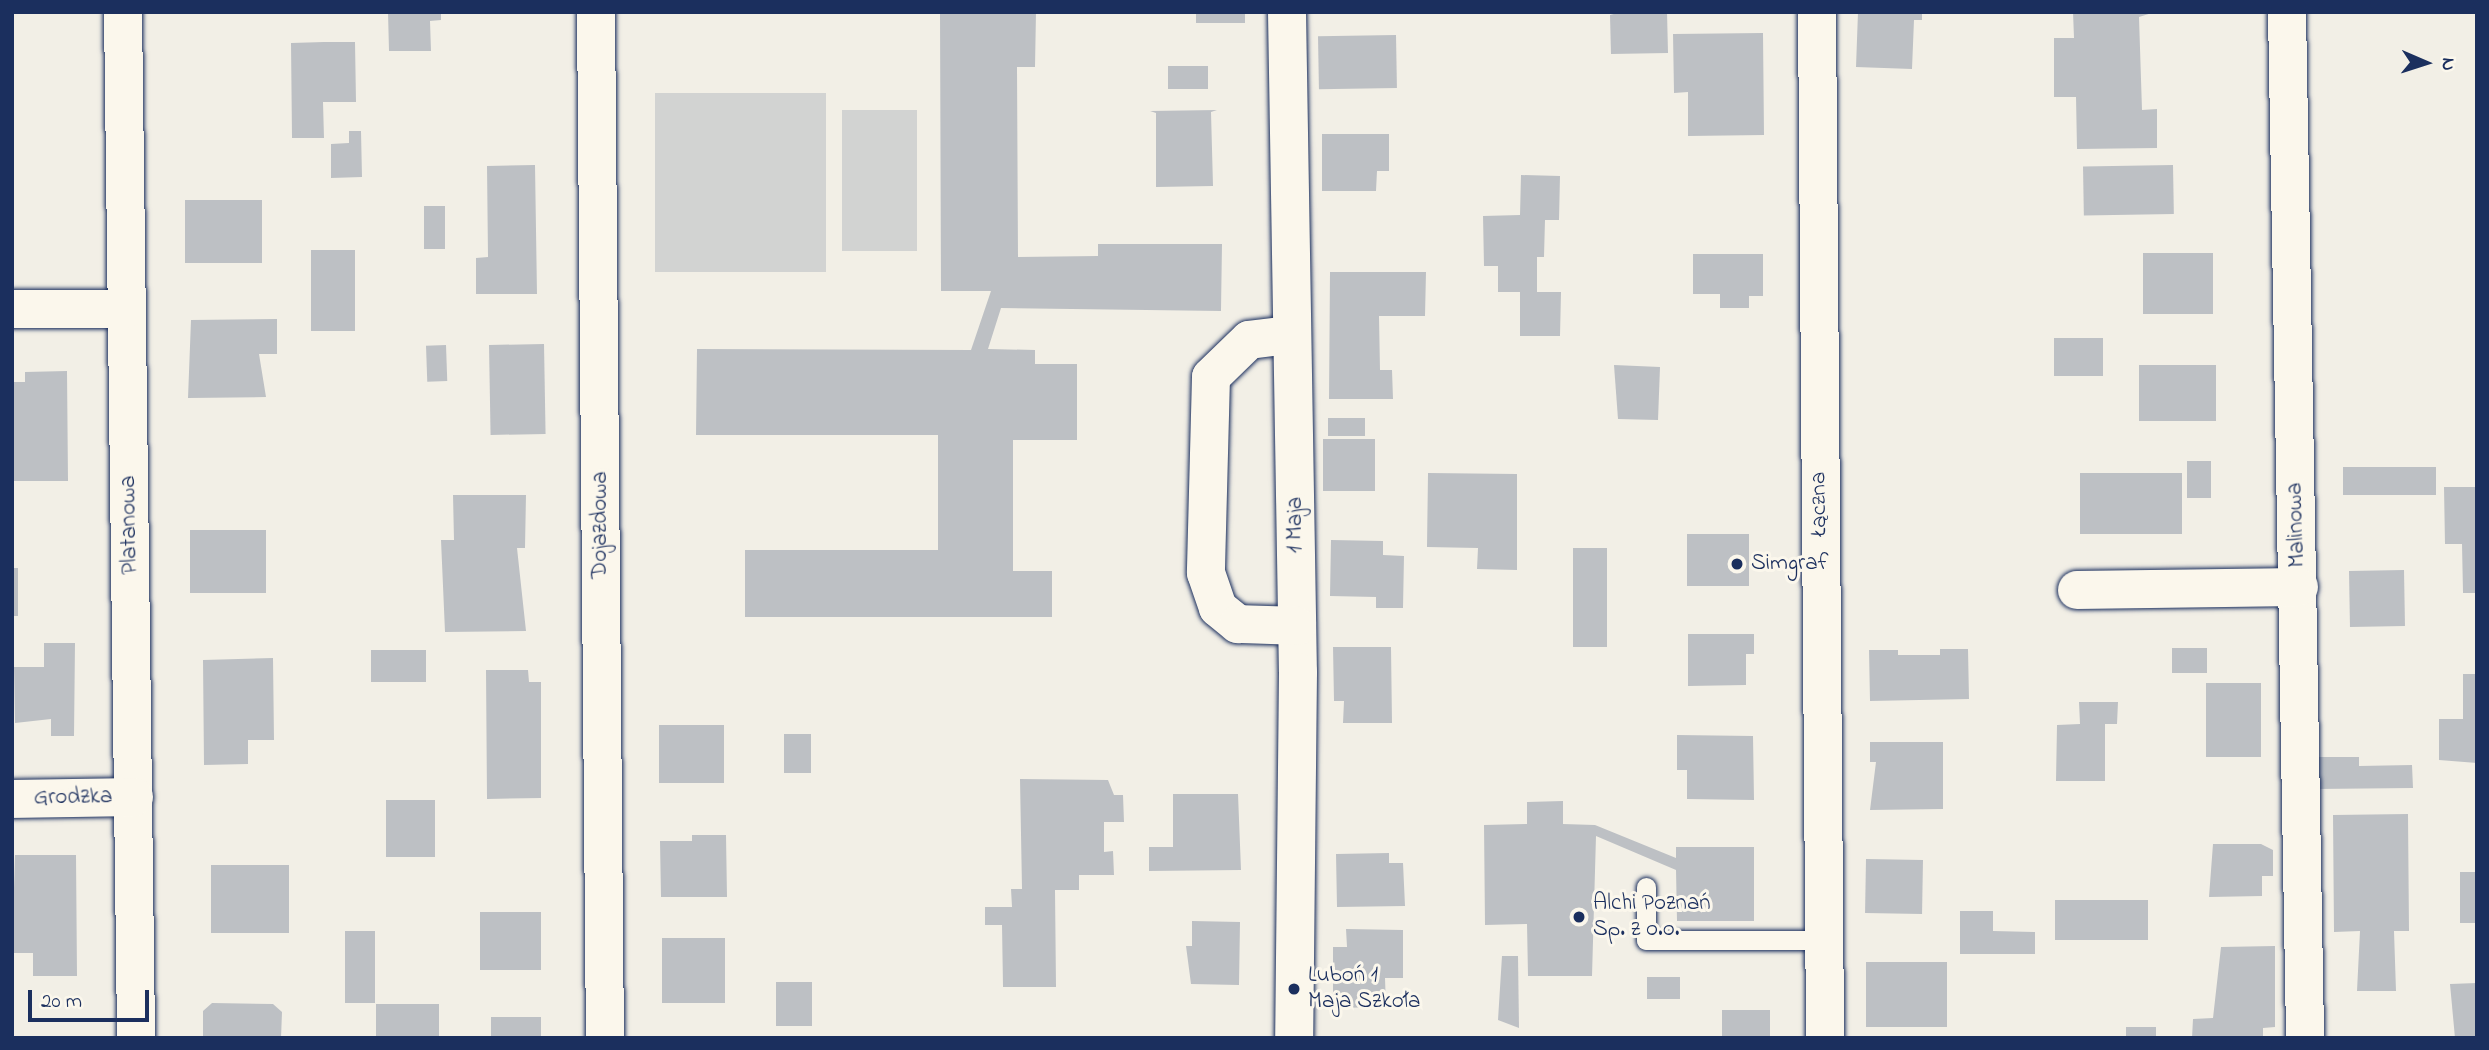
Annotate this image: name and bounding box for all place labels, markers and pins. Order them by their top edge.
place label: Simgraf [1751,550,1828,578]
marker: Simgraf [1729,556,1745,572]
place label: Alchi Poznań Sp. z o.o. [1593,890,1711,944]
marker: Alchi Poznań Sp. z o.o. [1571,909,1587,925]
place label: Luboń 1 Maja Szkoła [1308,962,1421,1016]
marker: Luboń 1 Maja Szkoła [1286,981,1302,997]

